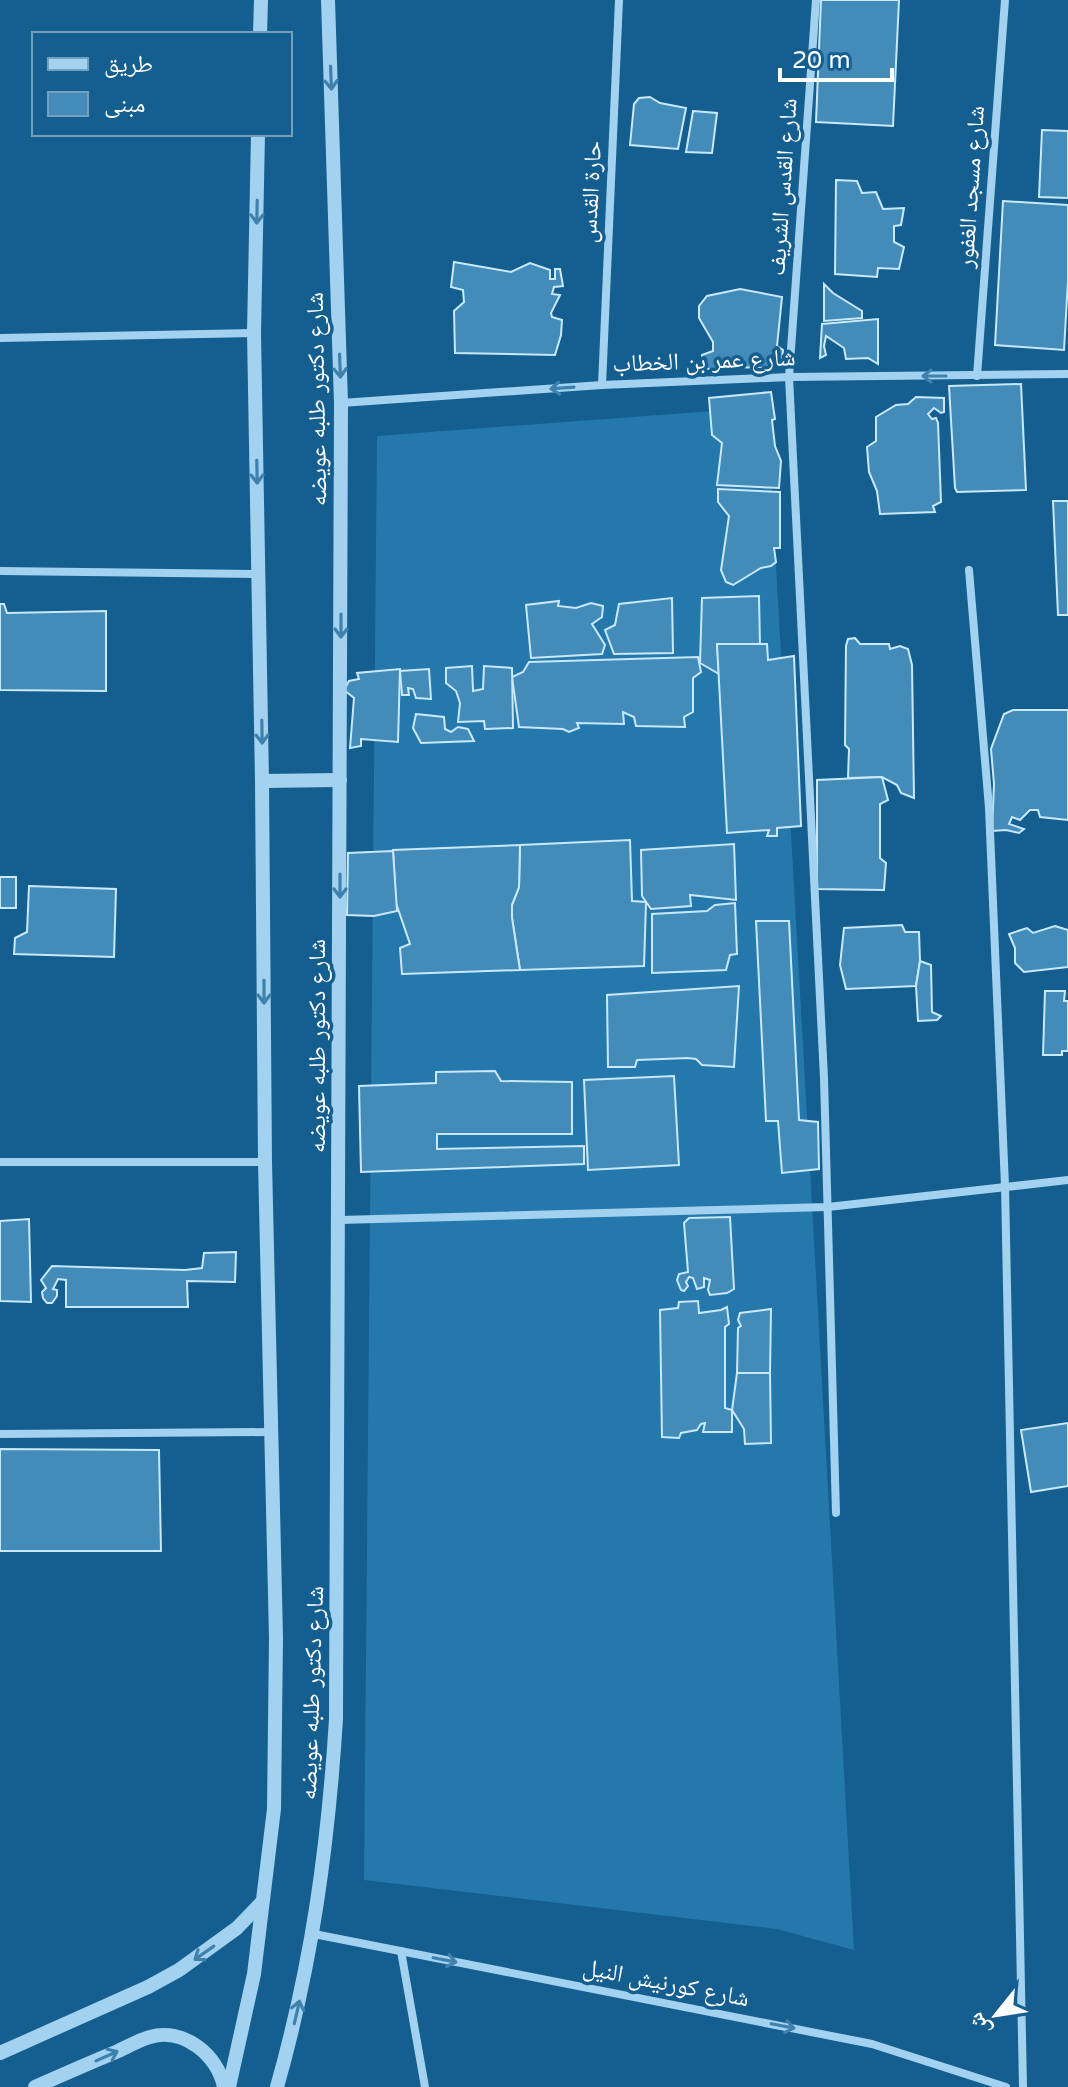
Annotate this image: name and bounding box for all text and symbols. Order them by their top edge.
legend [32,32,292,136]
scale bar [780,32,892,82]
text: 20 m [792,46,850,75]
text: طريق [104,50,153,79]
one-way arrow [323,64,339,91]
text: مبنى [104,90,145,119]
street label: شارع القدس الشريف [762,97,804,277]
street label: شارع مسجد الغفور [951,105,991,270]
street label: حارة القدس [574,140,608,244]
one-way arrow [249,198,265,225]
street label: شارع دكتور طلبه عويضه [301,292,333,506]
street label: شارع عمر بن الخطاب [612,343,796,379]
one-way arrow [333,352,348,379]
one-way arrow [921,369,948,384]
one-way arrow [549,380,576,395]
one-way arrow [249,458,265,485]
one-way arrow [333,612,349,639]
one-way arrow [254,718,269,745]
one-way arrow [332,872,348,899]
street label: شارع دكتور طلبه عويضه [303,939,332,1153]
one-way arrow [256,978,272,1005]
street label: شارع دكتور طلبه عويضه [294,1586,330,1800]
one-way arrow [194,1945,216,1961]
one-way arrow [432,1953,458,1968]
street label: شارع كورنيش النيل [580,1953,752,2013]
north arrow [956,1975,1036,2055]
one-way arrow [290,1999,305,2025]
text: ش [962,2008,997,2041]
one-way arrow [770,2020,795,2035]
one-way arrow [94,2047,119,2062]

